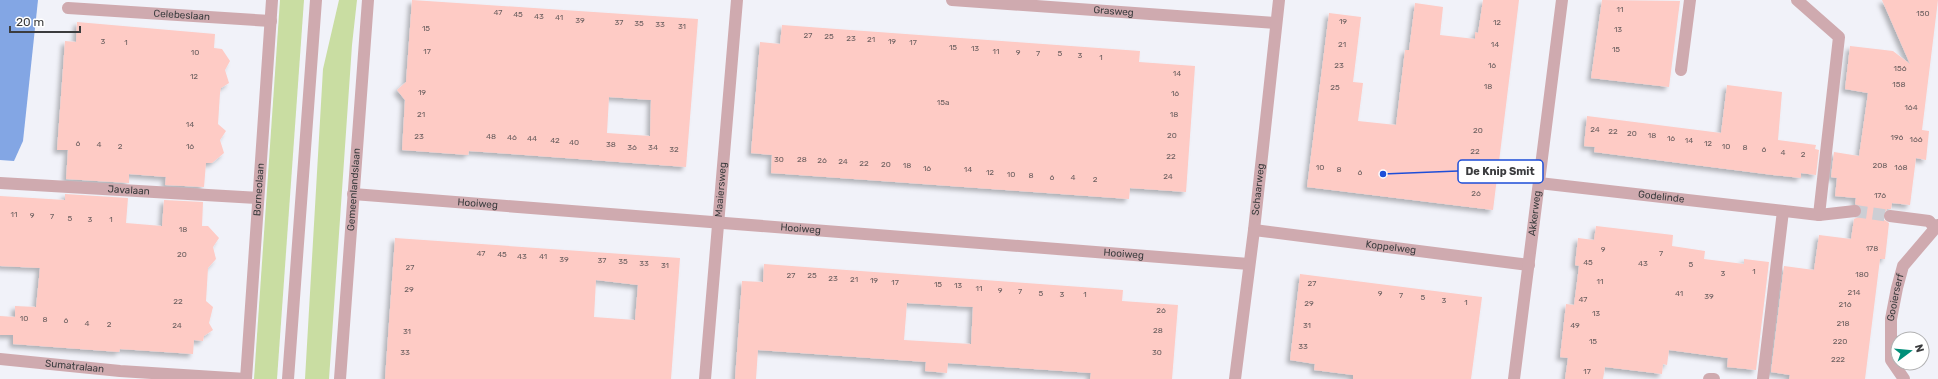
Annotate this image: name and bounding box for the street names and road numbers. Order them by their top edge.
street label: Grasweg [1093,4,1134,19]
street label: Celebeslaan [153,7,210,23]
street label: Gemeenlandslaan [345,148,363,231]
street label: Borneolaan [251,162,267,216]
street label: Maaiersweg [713,162,729,218]
street label: Schaarweg [1250,163,1267,216]
street label: Javalaan [107,183,150,198]
street label: Godelinde [1637,188,1685,206]
street label: Akkerweg [1526,190,1544,237]
street label: Hooiweg [457,196,498,211]
street label: Hooiweg [780,221,821,237]
street label: Koppelweg [1365,238,1417,257]
street label: Hooiweg [1103,247,1144,262]
street label: Gooierserf [1885,272,1907,322]
street label: Sumatralaan [44,358,105,375]

